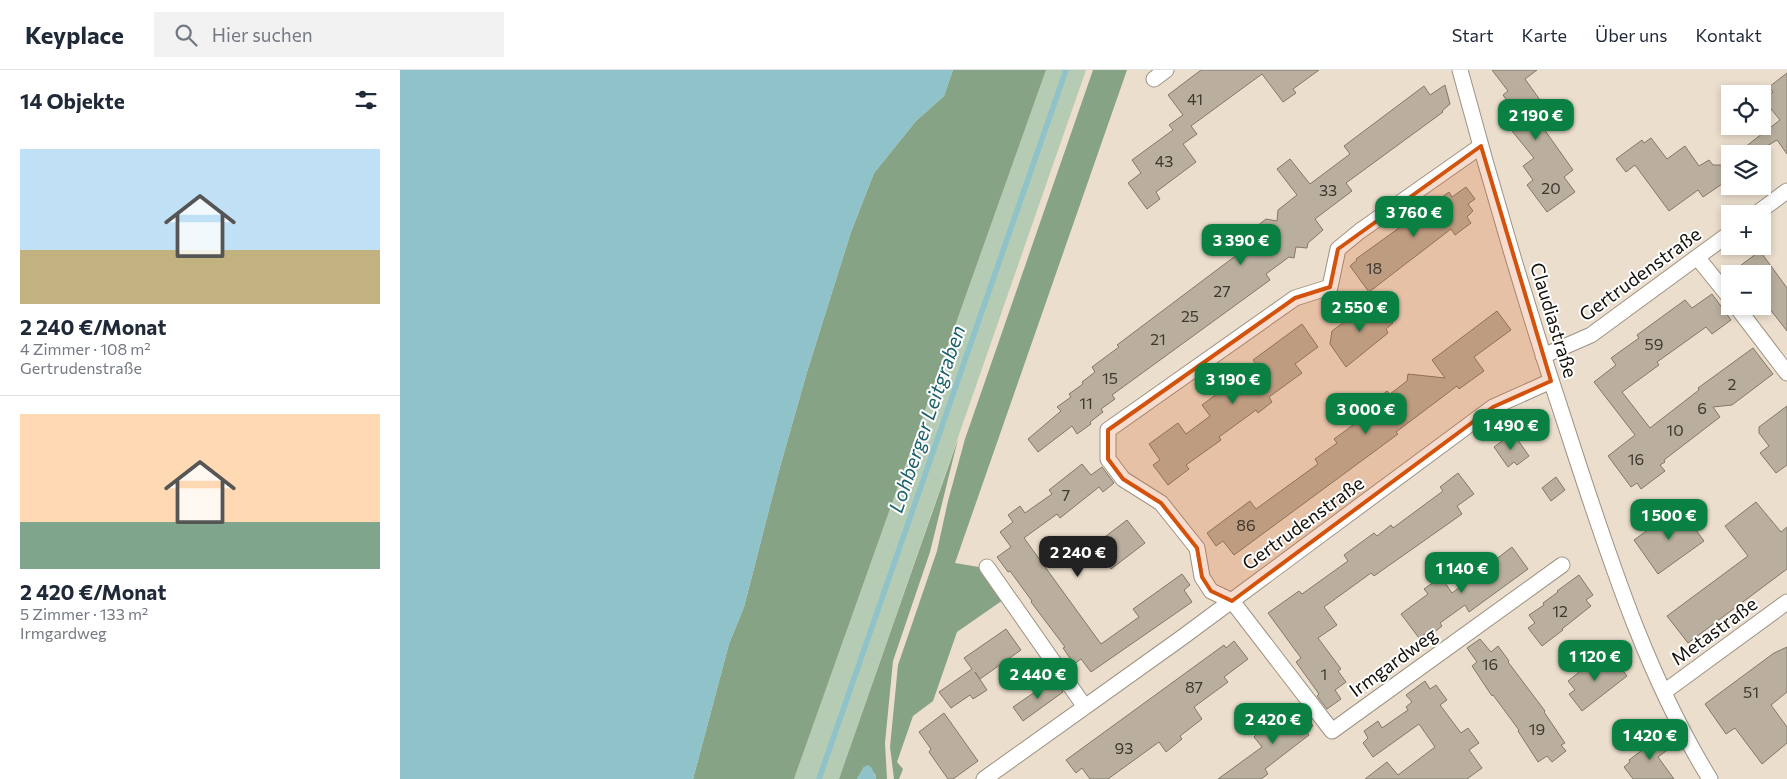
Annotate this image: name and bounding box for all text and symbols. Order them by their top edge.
search box [154,12,504,57]
text: Keyplace [25,20,124,49]
icon: search [172,21,200,49]
text: Hier suchen [212,23,313,46]
text: Start [1452,24,1494,46]
text: Karte [1522,24,1567,46]
text: Über uns [1595,24,1668,46]
text: Kontakt [1696,24,1762,46]
map controls [1721,85,1771,315]
button: locate [1721,85,1771,135]
icon: filters [352,86,380,114]
text: 14 Objekte [20,88,125,113]
house number: 41 [1187,89,1203,108]
pin: 2 190 € [1490,98,1582,141]
text: 2 190 € [1509,105,1563,124]
button: layers [1721,145,1771,195]
house number: 43 [1155,151,1173,170]
house number: 20 [1541,178,1561,197]
house number: 33 [1319,180,1337,199]
icon: home [155,181,245,271]
pin: 3 760 € [1368,196,1460,238]
text: 3 760 € [1386,202,1442,221]
button: + [1721,205,1771,255]
street label: Gertrudenstraße [1574,222,1705,325]
pin: 3 390 € [1195,224,1287,266]
text: 3 390 € [1213,230,1269,249]
house number: 18 [1366,258,1382,277]
street label: Claudiastraße [1526,259,1583,380]
button: − [1721,265,1771,315]
house number: 27 [1213,281,1231,300]
pin: 2 550 € [1314,290,1406,333]
text: 2 550 € [1332,297,1388,316]
house number: 25 [1181,306,1199,325]
text: 2 240 €/Monat [20,314,166,339]
water label: Lohberger Leitgraben [883,322,969,515]
house number: 21 [1150,329,1166,348]
house number: 59 [1645,334,1663,353]
text: 4 Zimmer · 108 m² [20,339,151,358]
text: Gertrudenstraße [20,358,142,377]
pin: 3 190 € [1187,362,1279,405]
house number: 15 [1102,368,1118,387]
text: 3 190 € [1206,369,1260,388]
house number: 2 [1728,374,1737,393]
pin: 3 000 € [1320,392,1412,435]
house number: 11 [1079,393,1093,412]
house number: 6 [1697,398,1707,417]
text: 3 000 € [1337,399,1395,418]
pin: 1 490 € [1465,408,1557,451]
text: 1 490 € [1484,415,1538,434]
house number: 10 [1666,420,1684,439]
icon: home [155,447,245,537]
house number: 16 [1628,449,1644,468]
street label: Gertrudenstraße [1237,471,1368,574]
house number: 7 [1062,485,1070,504]
pin: 1 500 € [1623,498,1715,541]
text: 1 500 € [1641,505,1697,524]
house number: 86 [1236,515,1256,534]
pin: 2 240 € [1032,536,1124,578]
text: 2 240 € [1050,542,1106,561]
pin: 1 140 € [1416,552,1508,594]
text: 1 140 € [1436,558,1488,577]
text: 2 420 €/Monat [20,579,166,604]
street label: Metastraße [1666,592,1761,670]
house number: 12 [1552,601,1568,620]
text: 5 Zimmer · 133 m² [20,604,148,623]
street label: Irmgardweg [1344,622,1441,701]
text: Irmgardweg [20,623,107,642]
pin: 1 120 € [1549,640,1641,682]
text: 1 120 € [1569,646,1621,665]
house number: 16 [1482,654,1498,673]
pin: 2 440 € [992,658,1084,700]
text: 2 440 € [1010,664,1066,683]
house number: 1 [1321,664,1327,683]
house number: 87 [1185,677,1203,696]
house number: 51 [1743,682,1759,701]
pin: 2 420 € [1227,702,1319,745]
text: 2 420 € [1245,709,1301,728]
pin: 1 420 € [1604,718,1696,761]
house number: 19 [1529,719,1545,738]
text: 1 420 € [1623,725,1677,744]
house number: 93 [1115,738,1133,757]

